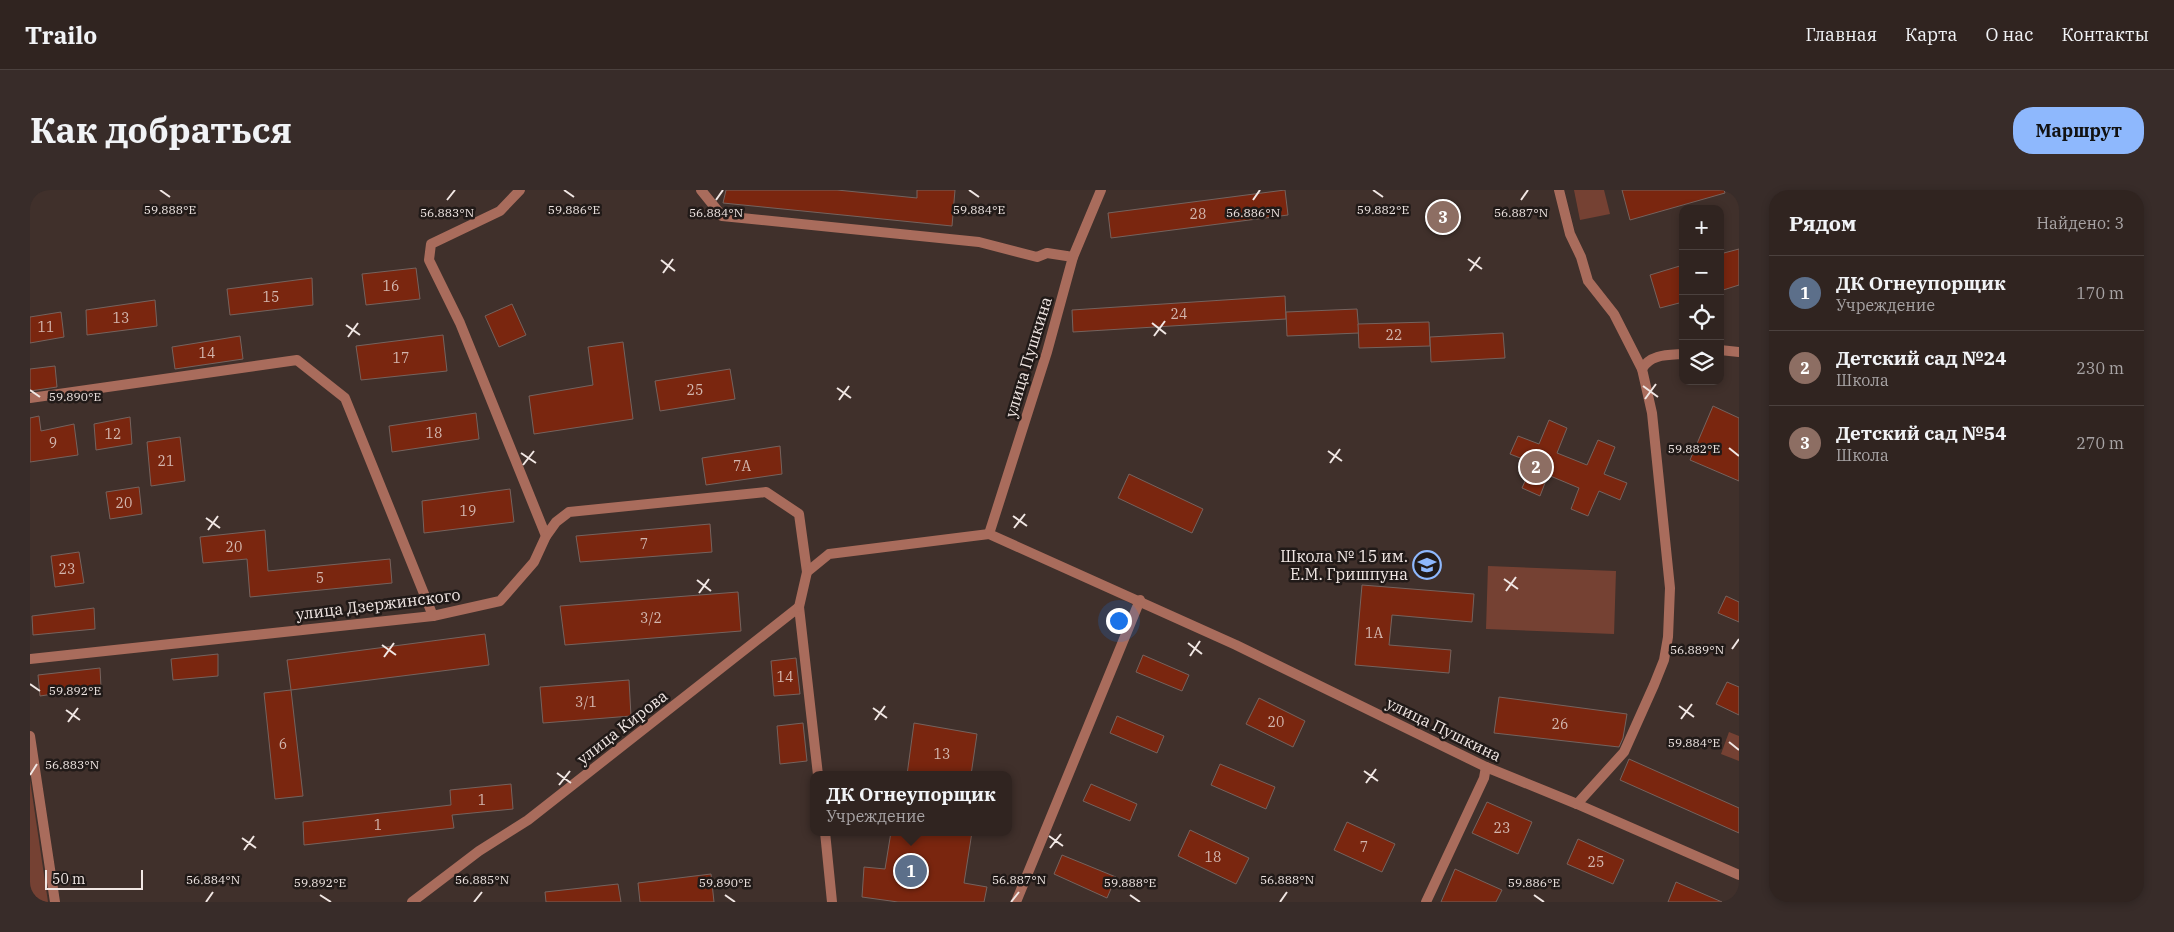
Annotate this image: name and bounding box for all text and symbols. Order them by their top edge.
text: Trailo [25,19,97,51]
text: Главная [1805,23,1877,46]
text: Карта [1905,23,1957,46]
text: О нас [1985,23,2033,46]
text: Контакты [2061,23,2149,46]
text: Как добраться [30,107,292,153]
button: Маршрут [2013,107,2144,154]
pin: 3 [1427,198,1459,236]
text: 59.888°E [144,202,196,217]
text: 59.886°E [548,202,600,217]
text: 59.884°E [953,202,1005,217]
text: 59.882°E [1357,202,1409,217]
text: 56.883°N [420,205,474,220]
text: 56.884°N [689,205,743,220]
house number: 28 [1190,205,1206,223]
text: 56.886°N [1226,205,1280,220]
text: 56.887°N [1494,205,1548,220]
map controls [1679,205,1724,385]
button: + [1679,205,1724,250]
text: Рядом [1789,209,1857,237]
text: Найдено: 3 [2036,213,2124,233]
button: − [1679,250,1724,295]
text: ДК Огнеупорщик [1836,271,2006,295]
house number: 16 [383,277,399,295]
text: 1 [1800,283,1810,303]
text: 170 m [2076,283,2124,303]
house number: 15 [263,288,279,306]
street label: улица Пушкина [1000,294,1056,420]
button: locate [1679,295,1724,340]
text: Учреждение [1836,295,1935,315]
house number: 24 [1171,305,1187,323]
house number: 13 [113,309,129,327]
house number: 11 [38,318,54,336]
house number: 22 [1386,326,1402,344]
button: layers [1679,340,1724,385]
house number: 14 [199,344,215,362]
text: Детский сад №24 [1836,346,2007,370]
house number: 17 [393,349,409,367]
text: 2 [1800,358,1810,378]
text: 230 m [2076,358,2124,378]
text: Школа [1836,370,1889,390]
house number: 25 [687,381,703,399]
text: 59.890°E [49,389,101,404]
text: Детский сад №54 [1836,421,2007,445]
house number: 18 [426,424,442,442]
house number: 12 [105,425,121,443]
text: 3 [1800,433,1810,453]
text: 270 m [2076,433,2124,453]
house number: 9 [49,434,57,452]
text: 59.882°E [1668,441,1720,456]
text: Школа [1836,445,1889,465]
pin: 2 [1520,448,1552,486]
house number: 21 [158,452,174,470]
house number: 7А [733,457,751,475]
house number: 20 [116,494,132,512]
house number: 19 [460,502,476,520]
house number: 7 [640,535,648,553]
house number: 20 [226,538,242,556]
place label: Школа № 15 им. Е.М. Гришпуна [1280,546,1408,584]
school or university icon: Школа № 15 им. Е.М. Гришпуна [1412,550,1442,580]
house number: 23 [59,560,75,578]
house number: 5 [316,569,324,587]
street label: улица Дзержинского [295,584,461,624]
your location [1106,608,1132,634]
house number: 3/2 [640,609,662,627]
house number: 1А [1365,624,1383,642]
text: 56.889°N [1670,642,1724,657]
house number: 14 [777,668,793,686]
text: 59.892°E [49,683,101,698]
street label: улица Кирова [573,685,671,769]
house number: 3/1 [575,693,597,711]
street label: улица Пушкина [1383,693,1505,766]
house number: 20 [1268,713,1284,731]
house number: 26 [1552,715,1568,733]
house number: 6 [279,735,287,753]
text: 59.884°E [1668,735,1720,750]
house number: 13 [934,745,950,763]
text: 56.883°N [45,757,99,772]
popup [810,771,1012,836]
text: ДК Огнеупорщик [826,782,996,806]
house number: 1 [478,791,486,809]
text: Учреждение [826,806,925,826]
house number: 1 [374,816,382,834]
house number: 23 [1494,819,1510,837]
house number: 7 [1360,838,1368,856]
house number: 18 [1205,848,1221,866]
pin: 1 [895,852,927,890]
house number: 25 [1588,853,1604,871]
scale bar [45,867,142,890]
text: 50 m [52,870,85,888]
text: 56.884°N [186,872,240,887]
text: 56.885°N [455,872,509,887]
text: 56.887°N [992,872,1046,887]
text: 56.888°N [1260,872,1314,887]
text: 59.892°E [294,875,346,890]
text: 59.890°E [699,875,751,890]
text: 59.888°E [1104,875,1156,890]
text: 59.886°E [1508,875,1560,890]

